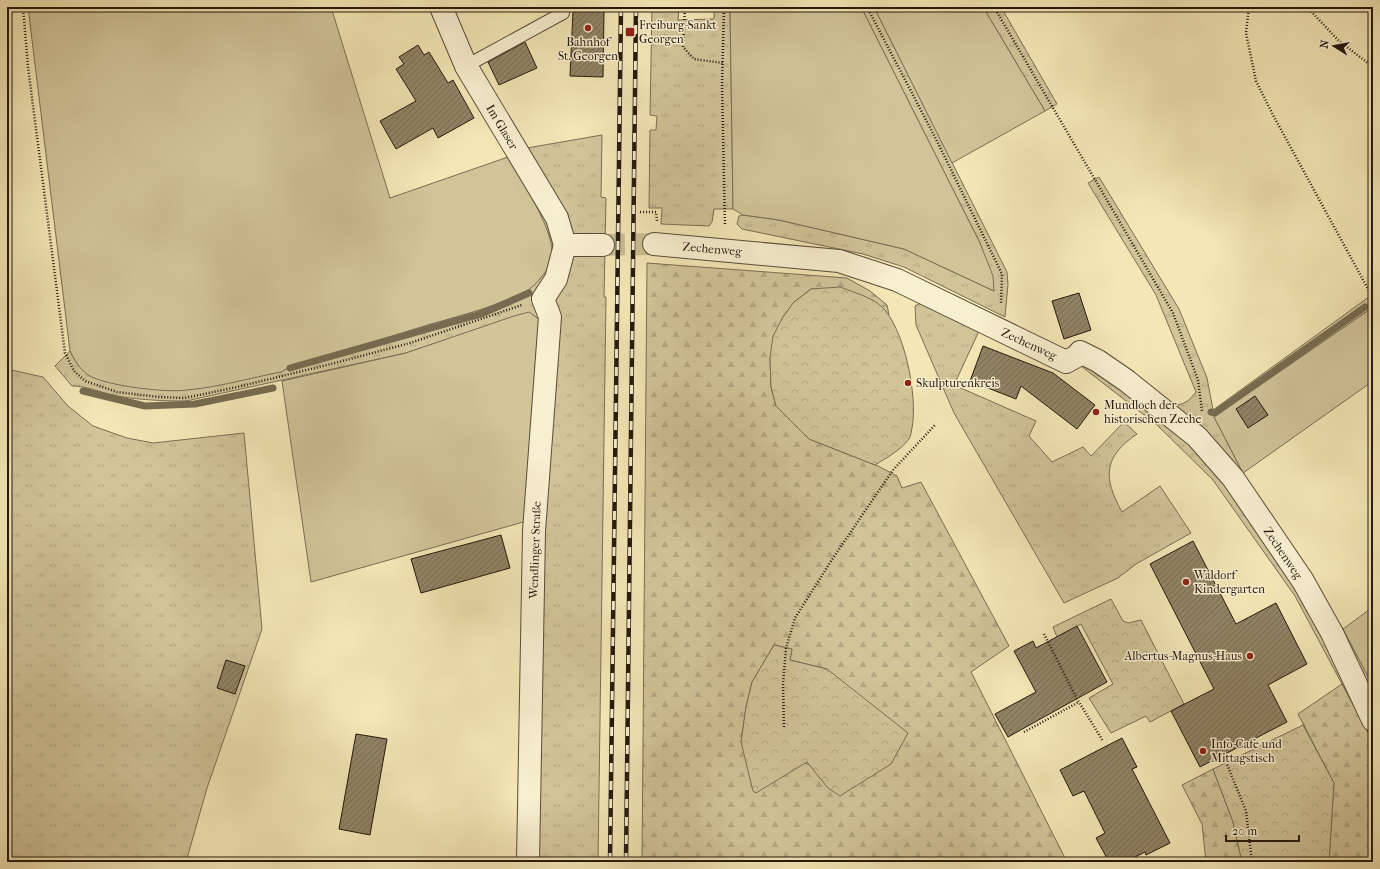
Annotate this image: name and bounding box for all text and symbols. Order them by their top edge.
place label: Freiburg-Sankt Georgen [639,18,717,46]
marker: Bahnhof St. Georgen [583,23,593,33]
marker: Freiburg-Sankt Georgen [624,26,636,38]
north arrow [1314,26,1354,66]
place label: Bahnhof St. Georgen [558,35,618,63]
text: N [1317,38,1332,50]
street label: Im Glaser [483,102,521,153]
street label: Zechenweg [682,239,743,259]
street label: Zechenweg [999,325,1060,363]
place label: Skulpturenkreis [916,376,1000,390]
marker: Skulpturenkreis [903,378,913,388]
place label: Mundloch der historischen Zeche [1104,398,1201,426]
marker: Mundloch der historischen Zeche [1091,407,1101,417]
street label: Wendlinger Straße [526,501,544,600]
street label: Zechenweg [1261,524,1306,582]
place label: Waldorf Kindergarten [1193,568,1265,596]
marker: Waldorf Kindergarten [1181,577,1191,587]
place label: Albertus-Magnus-Haus [1124,649,1243,663]
marker: Albertus-Magnus-Haus [1245,651,1255,661]
place label: Info-Cafe und Mittagstisch [1211,737,1282,765]
marker: Info-Cafe und Mittagstisch [1198,746,1208,756]
scale bar [1226,817,1299,843]
text: 20 m [1232,824,1257,838]

